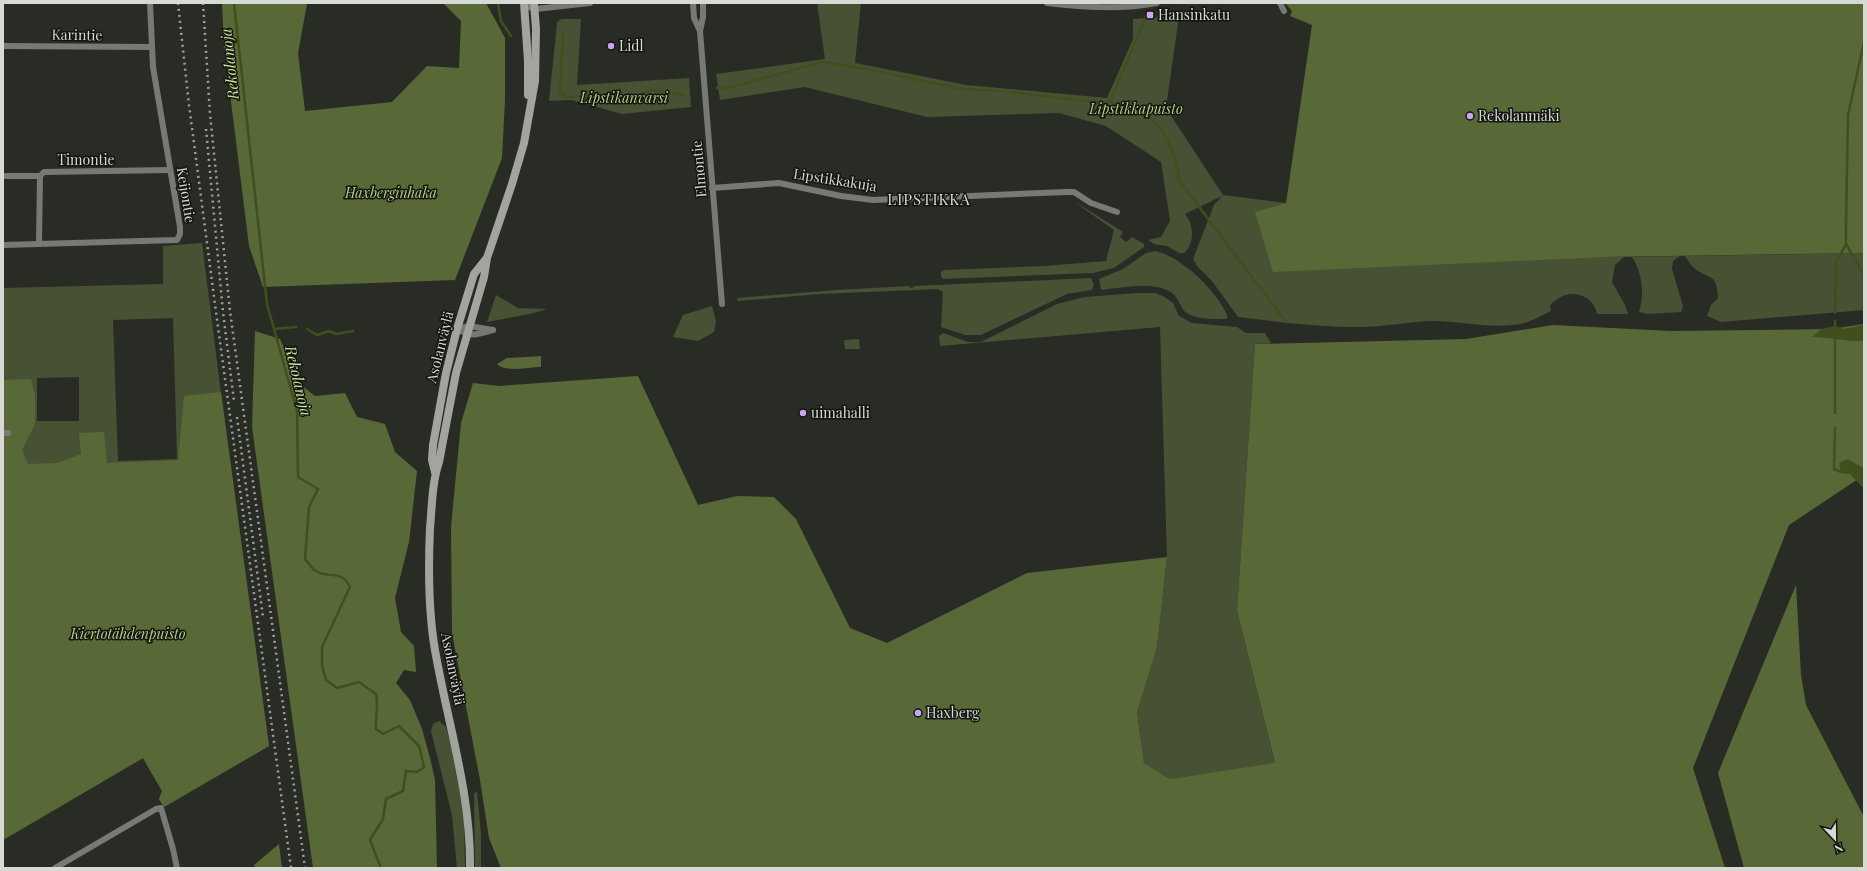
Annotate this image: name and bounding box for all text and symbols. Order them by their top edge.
place label: Hansinkatu [1158,5,1230,24]
marker: Hansinkatu [1145,10,1155,20]
street label: Karintie [51,25,103,44]
water label: Rekolanoja [215,27,243,102]
place label: Lidl [619,36,643,55]
marker: Lidl [606,41,616,51]
park label: Lipstikanvarsi [579,88,669,107]
park label: Lipstikkapuisto [1088,99,1183,118]
place label: Rekolanmäki [1478,106,1560,125]
marker: Rekolanmäki [1465,111,1475,121]
street label: Elmontie [687,140,710,198]
street label: Timontie [57,150,115,169]
street label: Lipstikkakuja [792,164,878,195]
street label: Keijontie [173,166,200,224]
park label: Haxberginhaka [344,183,437,202]
district label: LIPSTIKKA [887,189,971,209]
street label: Asolanväylä [421,309,458,386]
water label: Rekolanoja [281,343,317,418]
place label: uimahalli [811,403,870,422]
marker: uimahalli [798,408,808,418]
park label: Kiertotähdenpuisto [69,624,186,643]
street label: Asolanväylä [437,630,470,707]
place label: Haxberg [926,703,980,722]
marker: Haxberg [913,708,923,718]
north arrow [1815,819,1855,859]
text: N [1832,840,1845,857]

